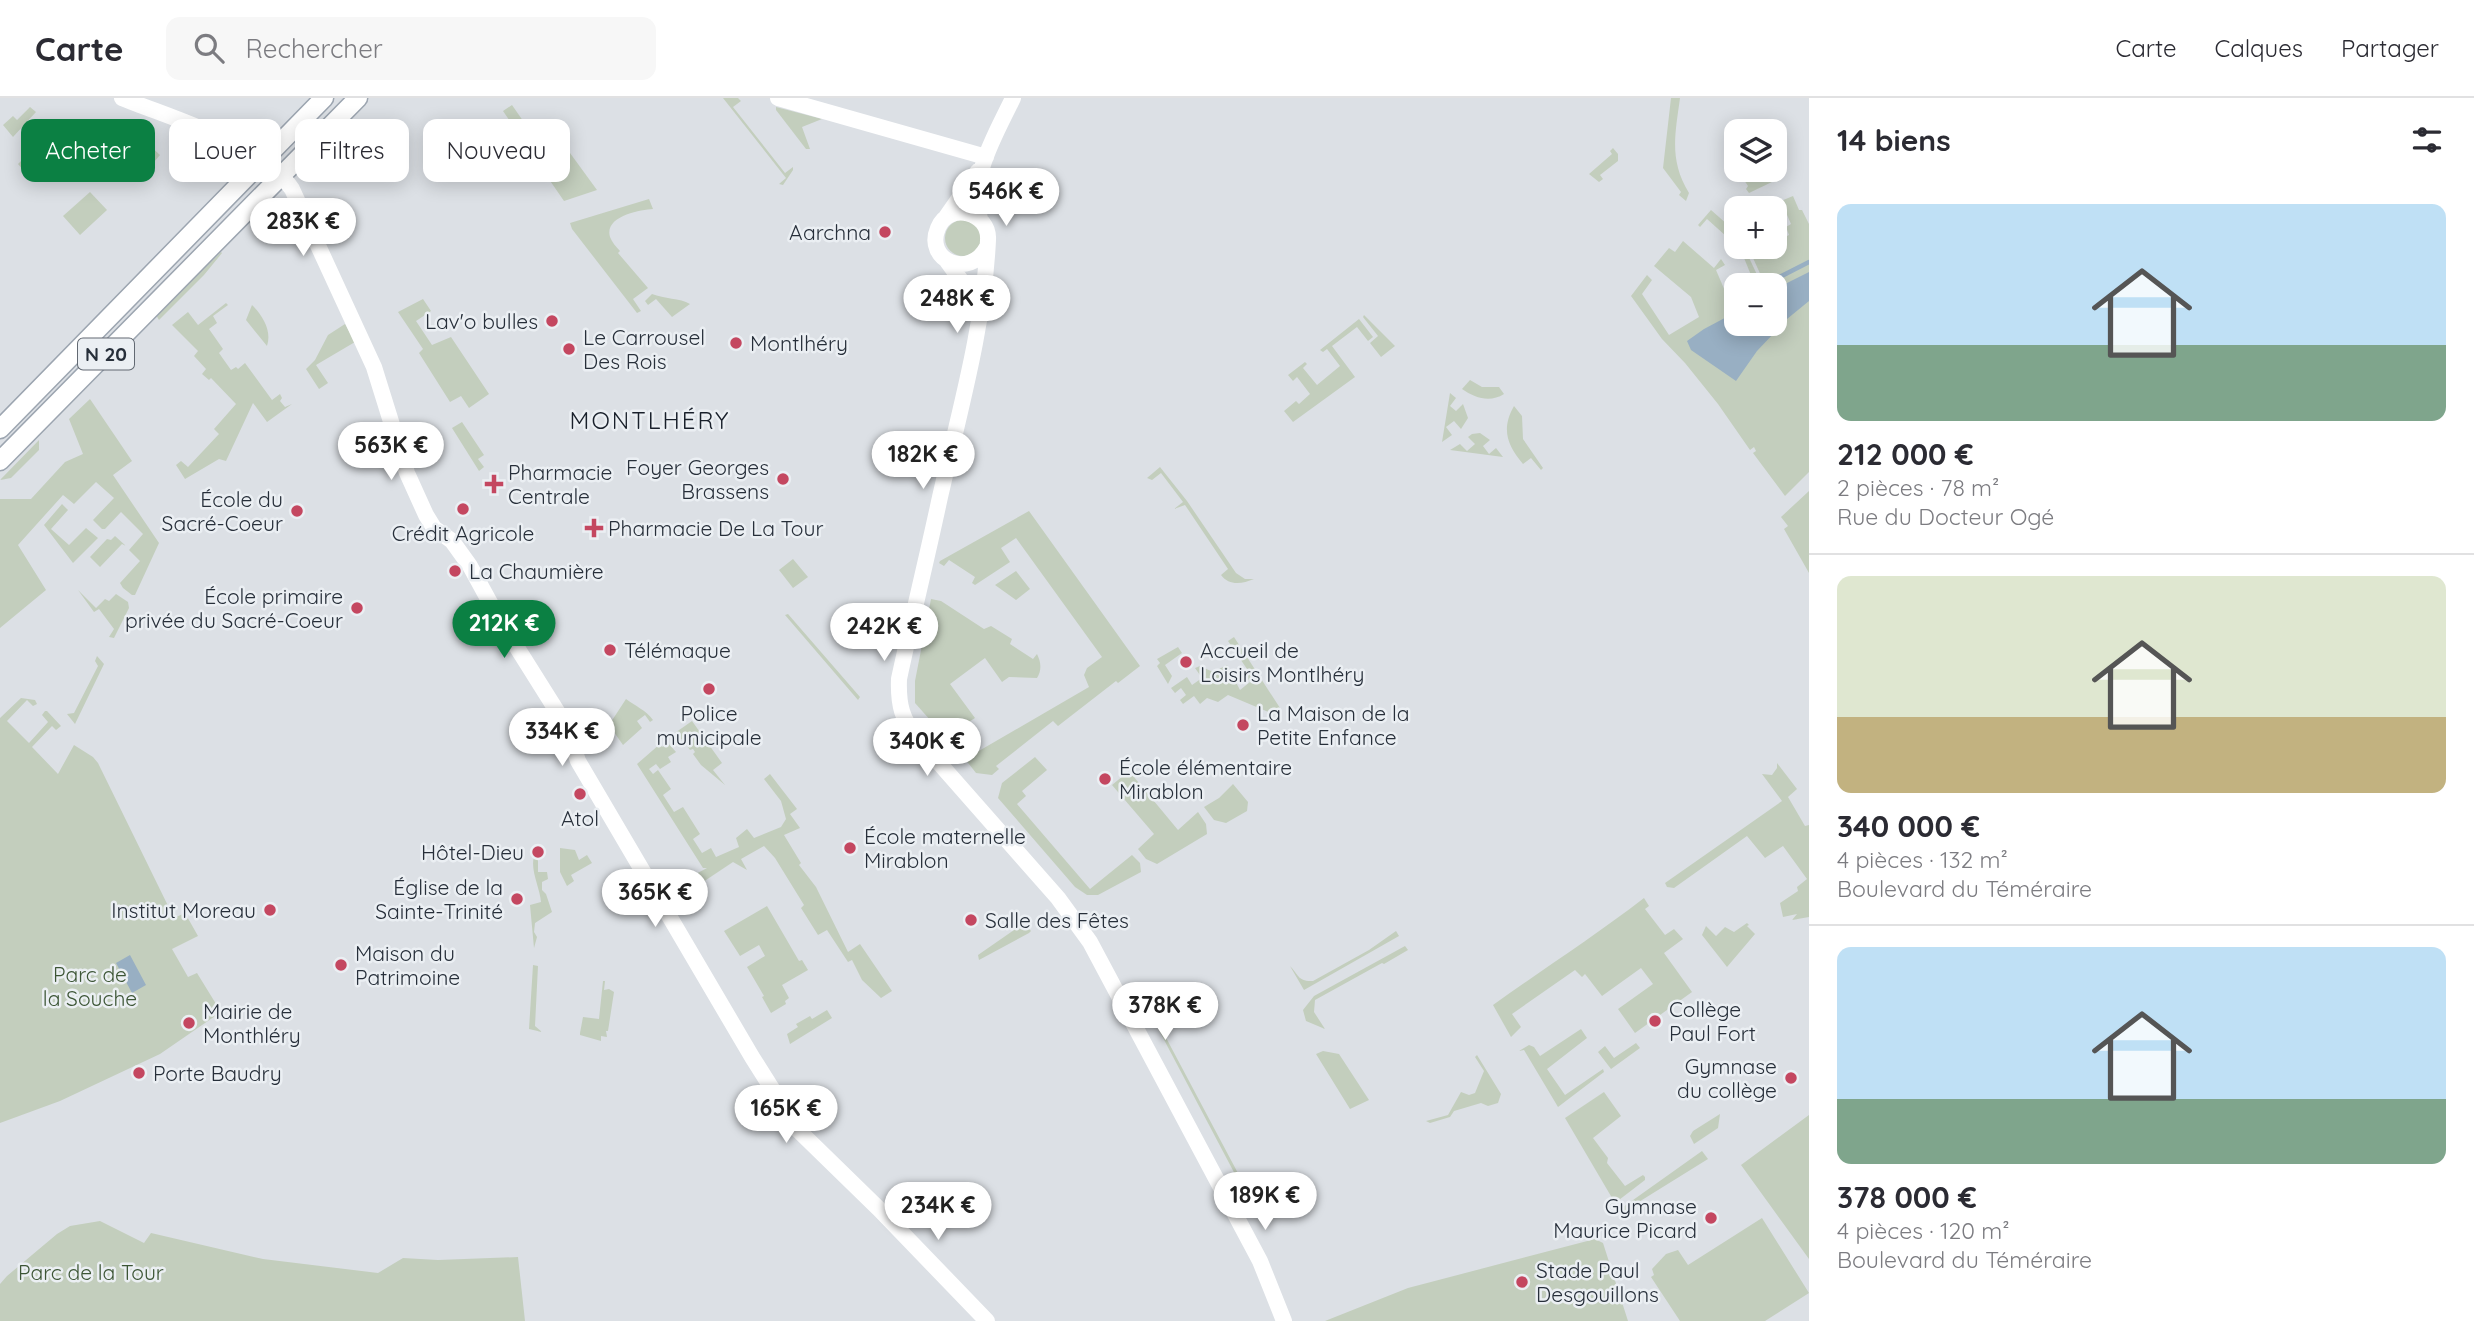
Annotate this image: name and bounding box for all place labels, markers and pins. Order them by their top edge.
pin: 546K € [949,169,1063,228]
pin: 283K € [246,198,360,258]
place label: Aarchna [789,219,871,245]
marker: Aarchna [877,224,893,240]
pin: 248K € [900,275,1014,335]
place label: Lav'o bulles [425,308,538,334]
marker: Lav'o bulles [544,313,560,329]
place label: Le Carrousel Des Rois [583,324,705,374]
place label: Montlhéry [750,330,848,356]
marker: Montlhéry [728,335,744,351]
marker: Le Carrousel Des Rois [561,341,577,357]
pin: 563K € [334,422,448,482]
pin: 182K € [866,432,980,491]
place label: Foyer Georges Brassens [626,454,769,504]
place label: Pharmacie Centrale [508,459,612,509]
marker: Foyer Georges Brassens [775,471,791,487]
marker: Pharmacie Centrale [486,476,502,492]
place label: École du Sacré-Coeur [162,486,283,536]
marker: Crédit Agricole [455,501,471,517]
marker: École du Sacré-Coeur [289,503,305,519]
place label: Pharmacie De La Tour [608,515,823,541]
place label: Crédit Agricole [392,520,534,546]
marker: Pharmacie De La Tour [586,520,602,536]
place label: La Chaumière [469,558,604,584]
marker: La Chaumière [447,563,463,579]
place label: École primaire privée du Sacré-Coeur [125,583,343,633]
marker: École primaire privée du Sacré-Coeur [349,600,365,616]
pin: 212K € [447,601,561,660]
pin: 242K € [827,603,941,663]
place label: Télémaque [624,637,731,663]
place label: Accueil de Loisirs Montlhéry [1200,637,1364,687]
marker: Télémaque [602,642,618,658]
marker: Accueil de Loisirs Montlhéry [1178,654,1194,670]
marker: Police municipale [701,681,717,697]
place label: Police municipale [656,700,762,750]
place label: La Maison de la Petite Enfance [1257,700,1410,750]
pin: 334K € [505,708,619,768]
marker: La Maison de la Petite Enfance [1235,717,1251,733]
pin: 340K € [870,718,984,778]
place label: École élémentaire Mirablon [1119,754,1292,804]
marker: École élémentaire Mirablon [1097,771,1113,787]
marker: Atol [572,786,588,802]
place label: Atol [561,805,599,831]
place label: École maternelle Mirablon [864,823,1026,873]
place label: Hôtel-Dieu [421,839,524,865]
marker: École maternelle Mirablon [842,840,858,856]
marker: Hôtel-Dieu [530,844,546,860]
pin: 365K € [598,870,712,929]
place label: Église de la Sainte-Trinité [375,874,503,924]
marker: Église de la Sainte-Trinité [509,891,525,907]
place label: Institut Moreau [111,897,256,923]
marker: Institut Moreau [262,902,278,918]
place label: Salle des Fêtes [985,907,1129,933]
marker: Salle des Fêtes [963,912,979,928]
place label: Maison du Patrimoine [355,940,460,990]
marker: Maison du Patrimoine [333,957,349,973]
pin: 378K € [1108,982,1222,1042]
place label: Collège Paul Fort [1669,996,1756,1046]
place label: Mairie de Monthléry [203,998,301,1048]
marker: Collège Paul Fort [1647,1013,1663,1029]
marker: Mairie de Monthléry [181,1015,197,1031]
place label: Gymnase du collège [1677,1053,1777,1103]
place label: Porte Baudry [153,1060,282,1086]
marker: Porte Baudry [131,1065,147,1081]
marker: Gymnase du collège [1783,1070,1799,1086]
pin: 165K € [729,1086,843,1145]
pin: 189K € [1208,1172,1322,1232]
pin: 234K € [881,1182,995,1242]
place label: Gymnase Maurice Picard [1553,1193,1697,1243]
marker: Gymnase Maurice Picard [1703,1210,1719,1226]
place label: Stade Paul Desgouillons [1536,1257,1659,1307]
marker: Stade Paul Desgouillons [1514,1274,1530,1290]

